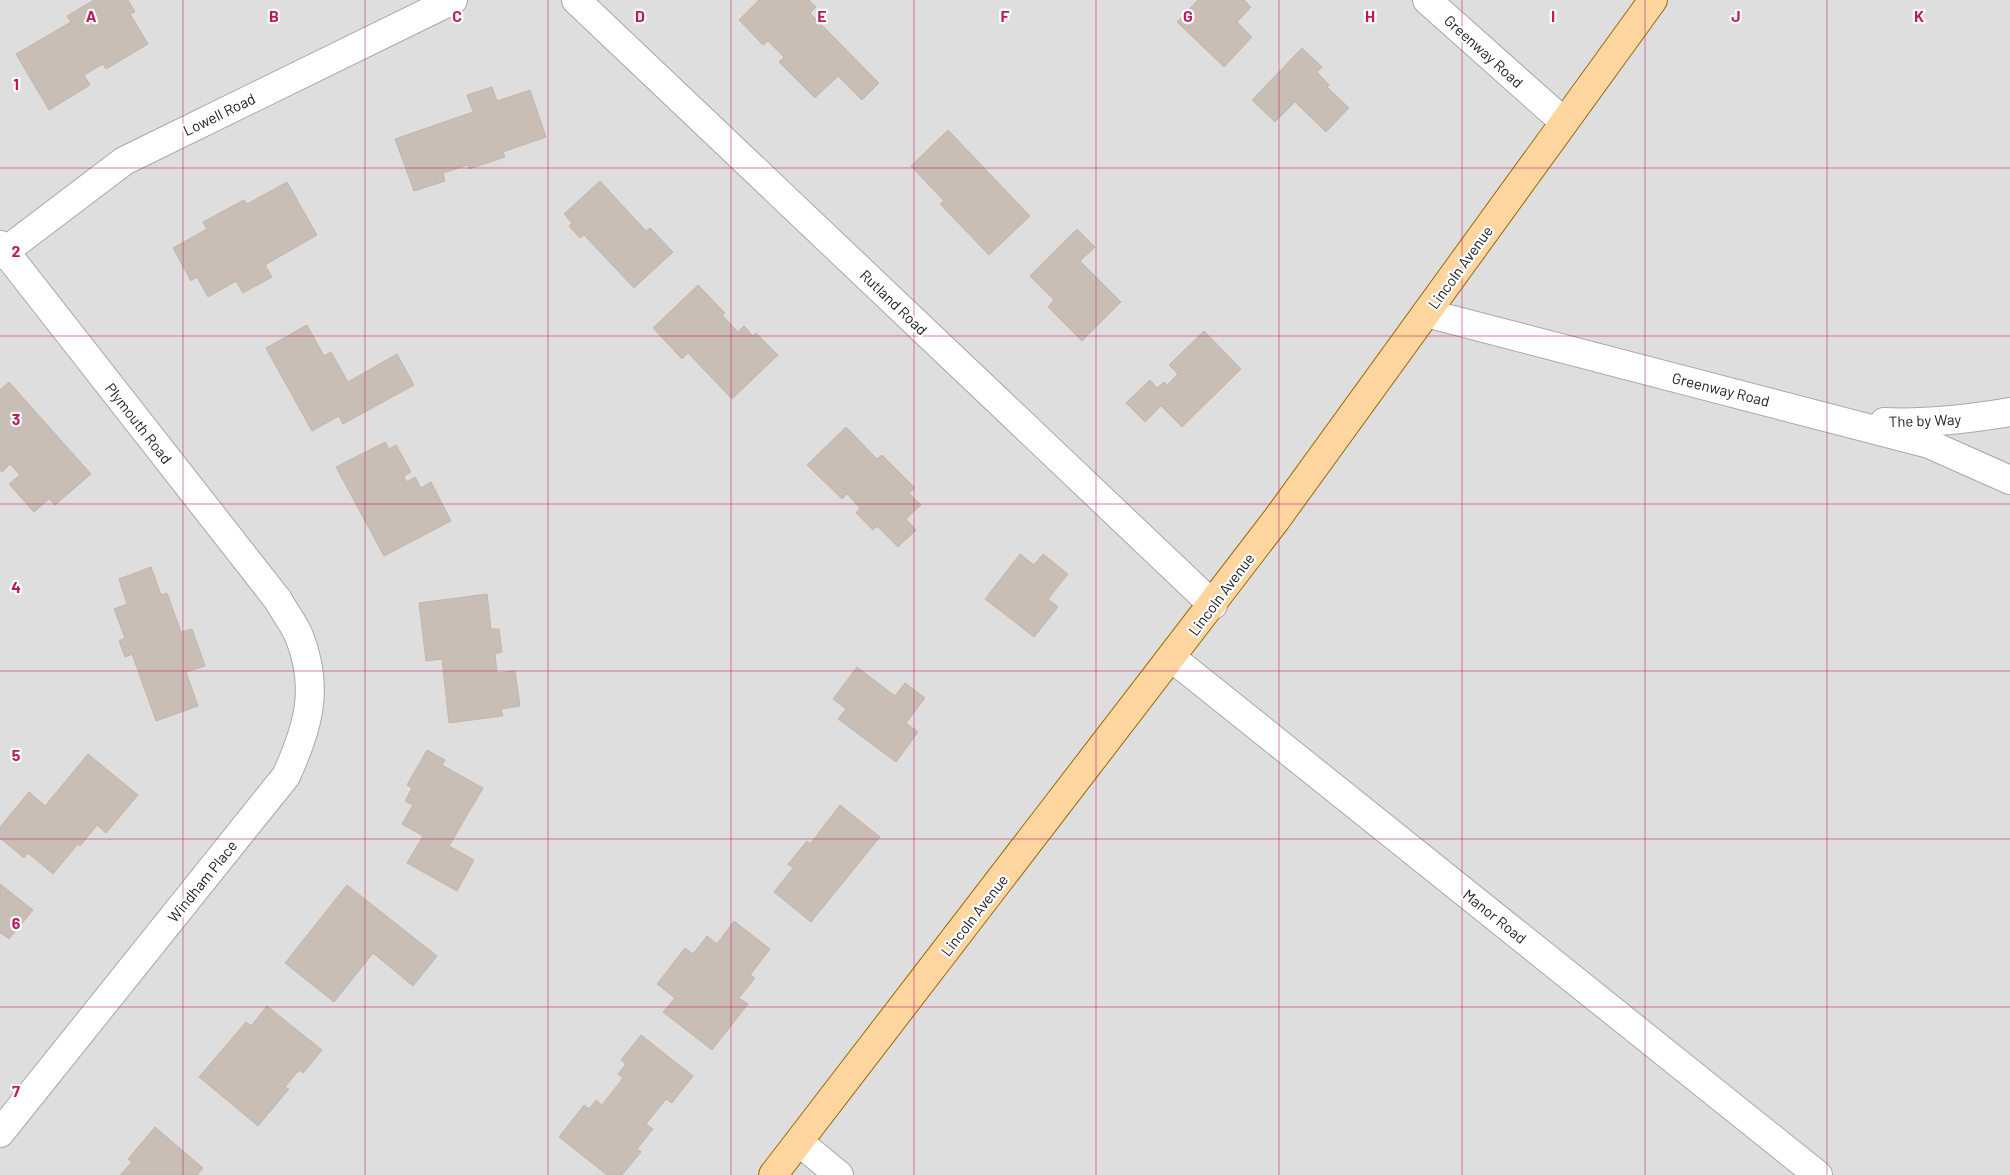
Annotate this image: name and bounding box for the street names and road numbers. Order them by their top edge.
street label: Greenway Road [1441,11,1527,91]
street label: Lowell Road [180,89,258,139]
street label: Lincoln Avenue [1424,222,1496,312]
street label: Rutland Road [857,266,931,338]
street label: Greenway Road [1670,368,1772,410]
street label: Plymouth Road [102,379,176,467]
street label: The by Way [1888,410,1962,430]
street label: Lincoln Avenue [1184,549,1258,639]
street label: Windham Place [164,836,240,926]
street label: Lincoln Avenue [937,871,1011,959]
street label: Manor Road [1460,885,1530,947]

